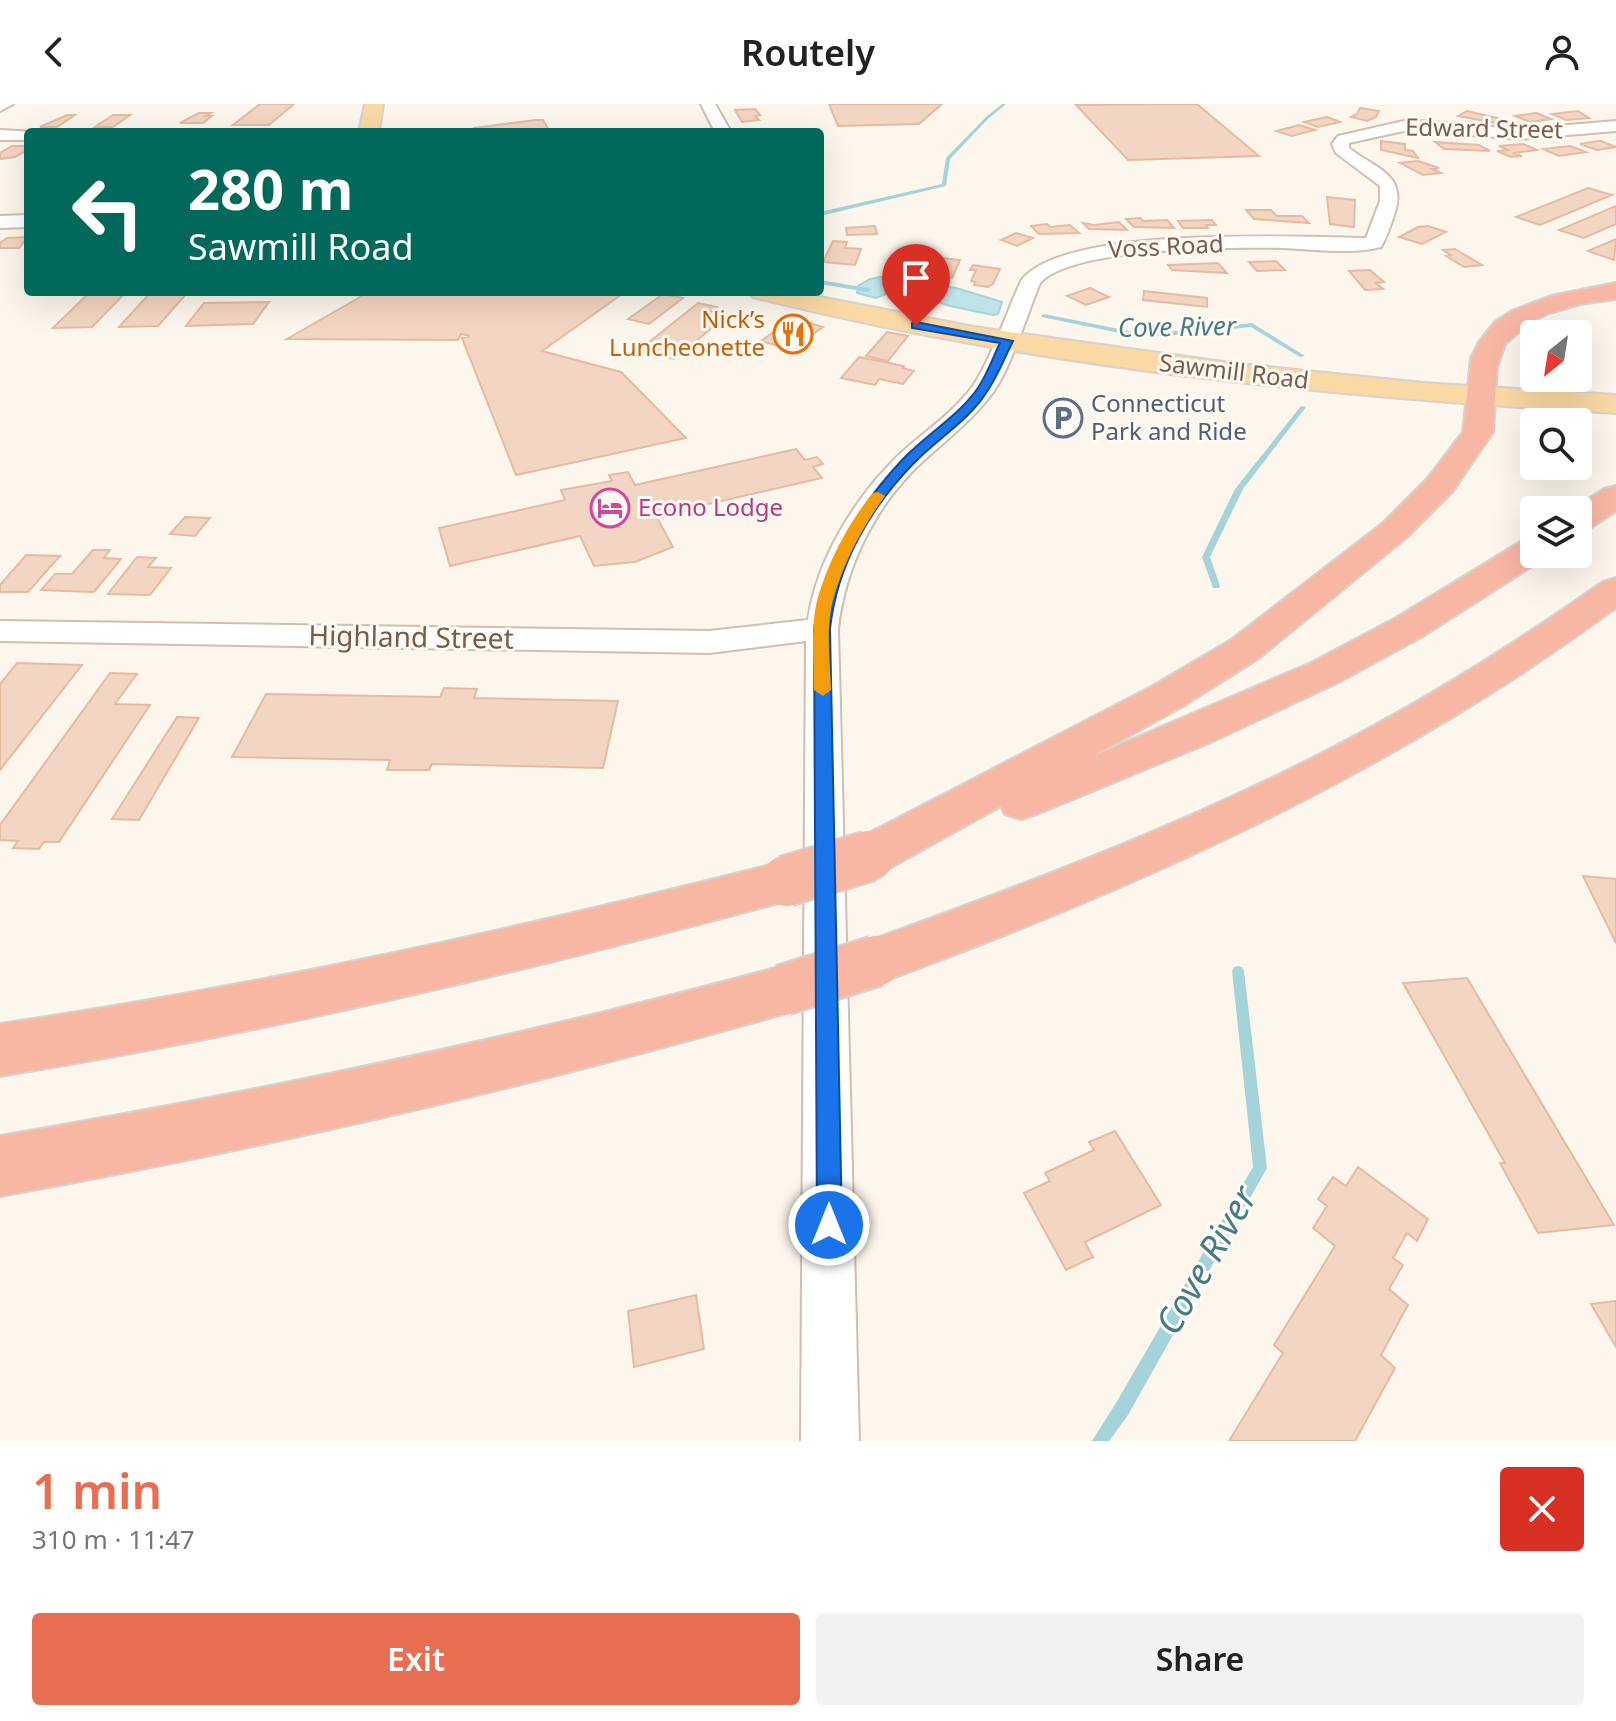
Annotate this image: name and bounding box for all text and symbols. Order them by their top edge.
text: Routely [741,28,875,77]
icon: back [32,30,76,74]
icon: person [1540,30,1584,74]
street label: Edward Street [1405,110,1564,145]
text: 280 m [188,150,353,226]
icon: left [56,160,160,264]
text: Sawmill Road [188,222,414,271]
street label: Voss Road [1107,226,1224,265]
pin [882,244,950,326]
icon: arrive [894,256,938,300]
place label: Nick’s Luncheonette [609,302,765,363]
water label: Cove River [1118,307,1238,345]
restaurant icon: Nick’s Luncheonette [772,313,814,355]
north arrow [1520,320,1592,392]
map controls [1520,320,1592,568]
street label: Sawmill Road [1158,345,1311,396]
place label: Connecticut Park and Ride [1091,386,1247,447]
parking icon: Connecticut Park and Ride [1042,397,1084,439]
button: search [1520,408,1592,480]
hotel icon: Econo Lodge [589,487,631,529]
place label: Econo Lodge [638,490,783,523]
button: layers [1520,496,1592,568]
street label: Highland Street [308,615,514,657]
water label: Cove River [1143,1175,1269,1343]
position arrow [787,1183,871,1267]
text: 1 min [32,1458,162,1523]
button: close [1500,1467,1584,1551]
text: 310 m · 11:47 [32,1521,195,1557]
button: Exit [32,1613,800,1705]
button: Share [816,1613,1584,1705]

